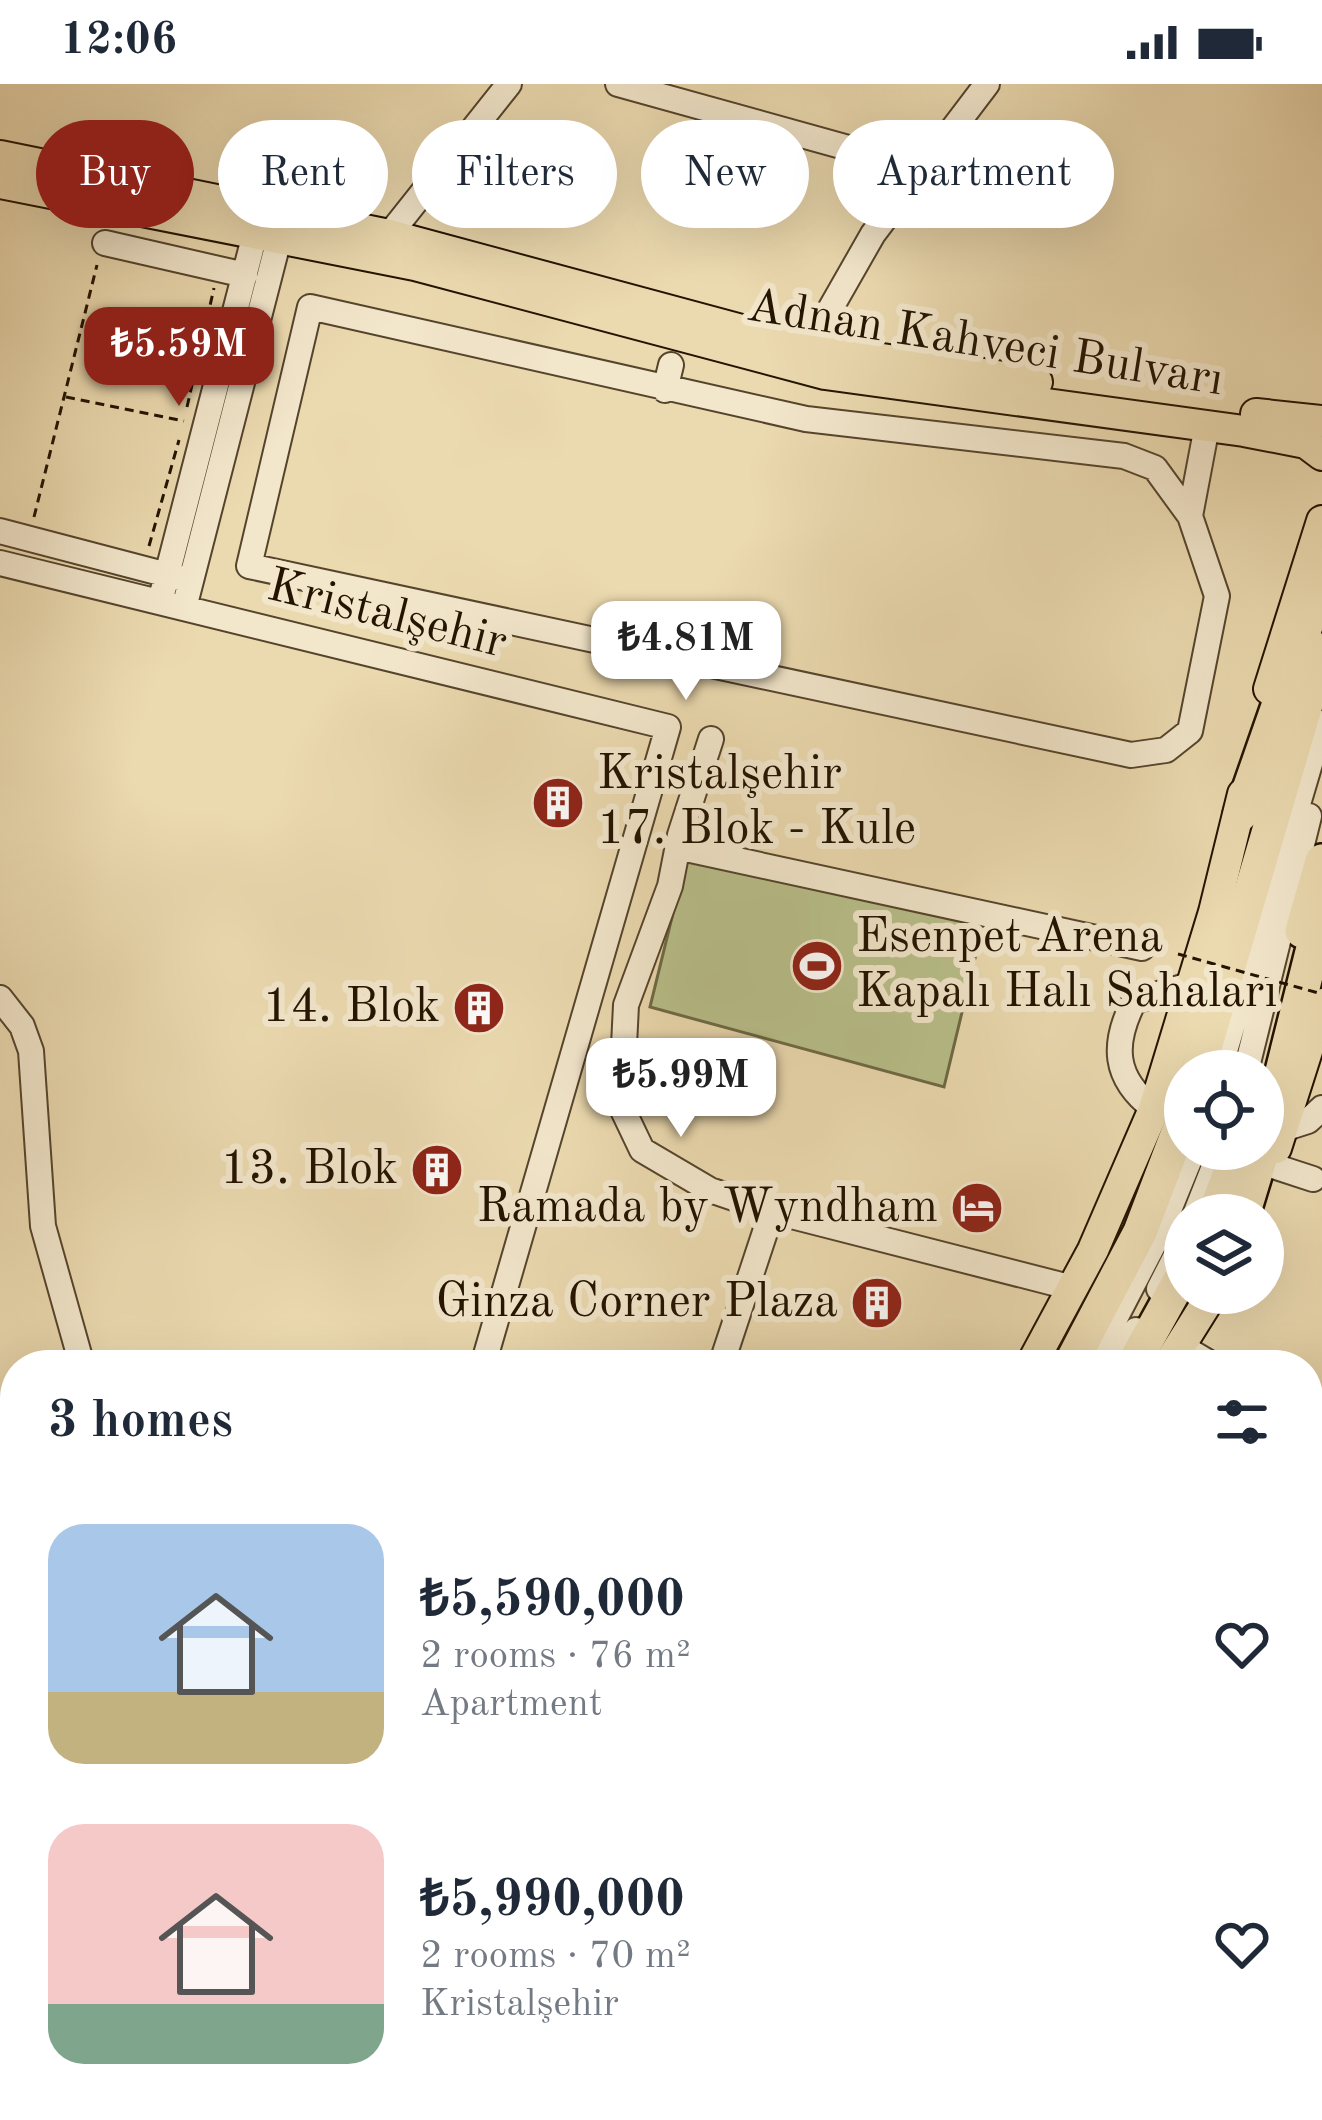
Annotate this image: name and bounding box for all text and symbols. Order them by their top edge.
text: 12:06 [60,19,177,64]
chip: Buy [36,120,194,228]
chip: Rent [218,120,388,228]
chip: Filters [412,120,617,228]
chip: New [641,120,809,228]
chip: Apartment [833,120,1114,228]
street label: Adnan Kahveci Bulvarı [744,283,1226,405]
pin: ₺5.59M [81,307,277,409]
text: ₺5.59M [111,326,247,365]
street label: Kristalşehir [262,562,512,668]
pin: ₺4.81M [588,601,784,703]
text: ₺4.81M [618,620,754,659]
place label: Kristalşehir 17. Blok - Kule [597,751,916,854]
building icon: Kristalşehir 17. Blok - Kule [530,775,586,831]
place label: Esenpet Arena Kapalı Halı Sahaları [856,914,1277,1017]
sports icon: Esenpet Arena Kapalı Halı Sahaları [789,938,845,994]
building icon: 14. Blok [451,980,507,1036]
place label: 14. Blok [263,984,440,1032]
pin: ₺5.99M [583,1038,779,1140]
map controls [1164,1050,1284,1314]
button: locate [1164,1050,1284,1170]
text: ₺5.99M [613,1057,749,1096]
building icon: 13. Blok [409,1142,465,1198]
place label: 13. Blok [221,1146,398,1194]
hotel icon: Ramada by Wyndham [949,1180,1005,1236]
place label: Ramada by Wyndham [477,1184,938,1232]
button: layers [1164,1194,1284,1314]
building icon: Ginza Corner Plaza [849,1275,905,1331]
place label: Ginza Corner Plaza [435,1279,838,1327]
icon: filters [1209,1389,1275,1455]
text: 3 homes [48,1397,233,1448]
icon: home [144,1572,288,1716]
text: ₺5,590,000 [420,1576,685,1627]
icon: heart [1209,1611,1275,1677]
text: 2 rooms · 76 m² [420,1637,691,1676]
text: Apartment [420,1685,603,1724]
icon: home [144,1872,288,2016]
text: ₺5,990,000 [420,1876,685,1927]
icon: heart [1209,1911,1275,1977]
text: 2 rooms · 70 m² [420,1937,691,1976]
text: Kristalşehir [420,1985,619,2024]

